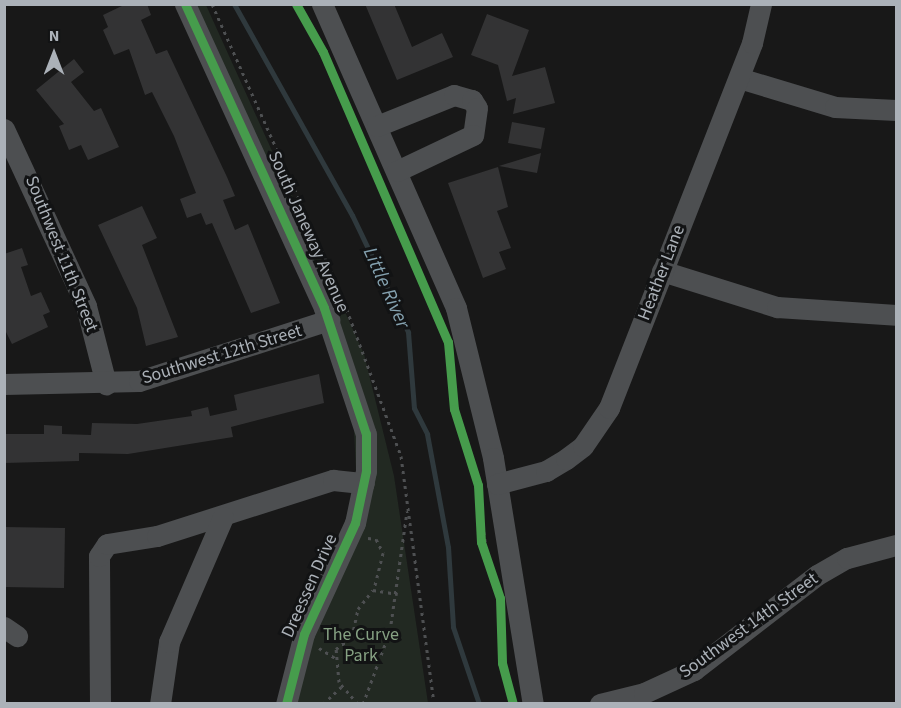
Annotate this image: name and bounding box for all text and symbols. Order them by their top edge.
north arrow [24,24,84,84]
text: N [49,25,59,47]
street label: South Janeway Avenue [263,148,353,316]
street label: Southwest 11th Street [20,173,102,335]
street label: Heather Lane [634,222,690,324]
water label: Little River [357,244,415,332]
street label: Southwest 12th Street [139,320,305,390]
street label: Dreessen Drive [277,531,343,641]
street label: Southwest 14th Street [675,568,823,684]
park label: The Curve Park [323,625,399,668]

